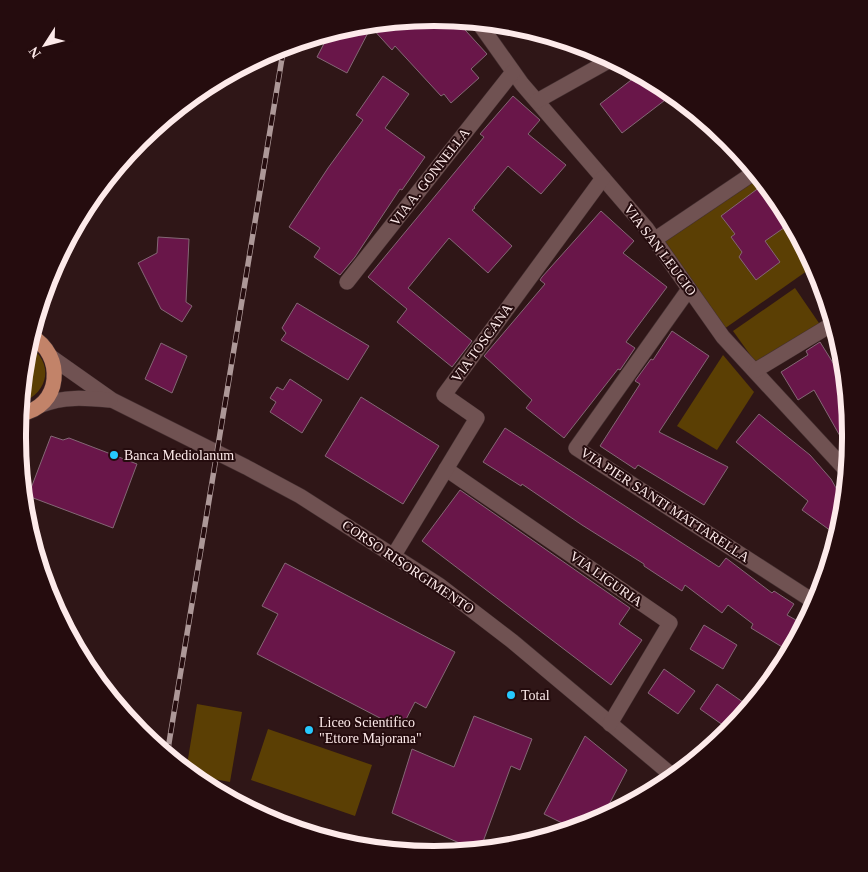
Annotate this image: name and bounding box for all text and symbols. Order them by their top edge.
north arrow [20,20,70,70]
text: N [26,44,44,61]
street label: VIA A. GONNELLA [387,124,473,229]
street label: VIA SAN LEUCIO [621,201,699,299]
street label: VIA TOSCANA [449,300,516,385]
street label: VIA PIER SANTI MATTARELLA [578,445,753,566]
place label: Banca Mediolanum [124,448,234,463]
marker: Banca Mediolanum [108,449,120,461]
street label: CORSO RISORGIMENTO [339,517,477,617]
street label: VIA LIGURIA [567,548,646,610]
place label: Total [521,688,550,703]
marker: Total [505,689,517,701]
place label: Liceo Scientifico "Ettore Majorana" [319,715,422,746]
marker: Liceo Scientifico "Ettore Majorana" [303,724,315,736]

